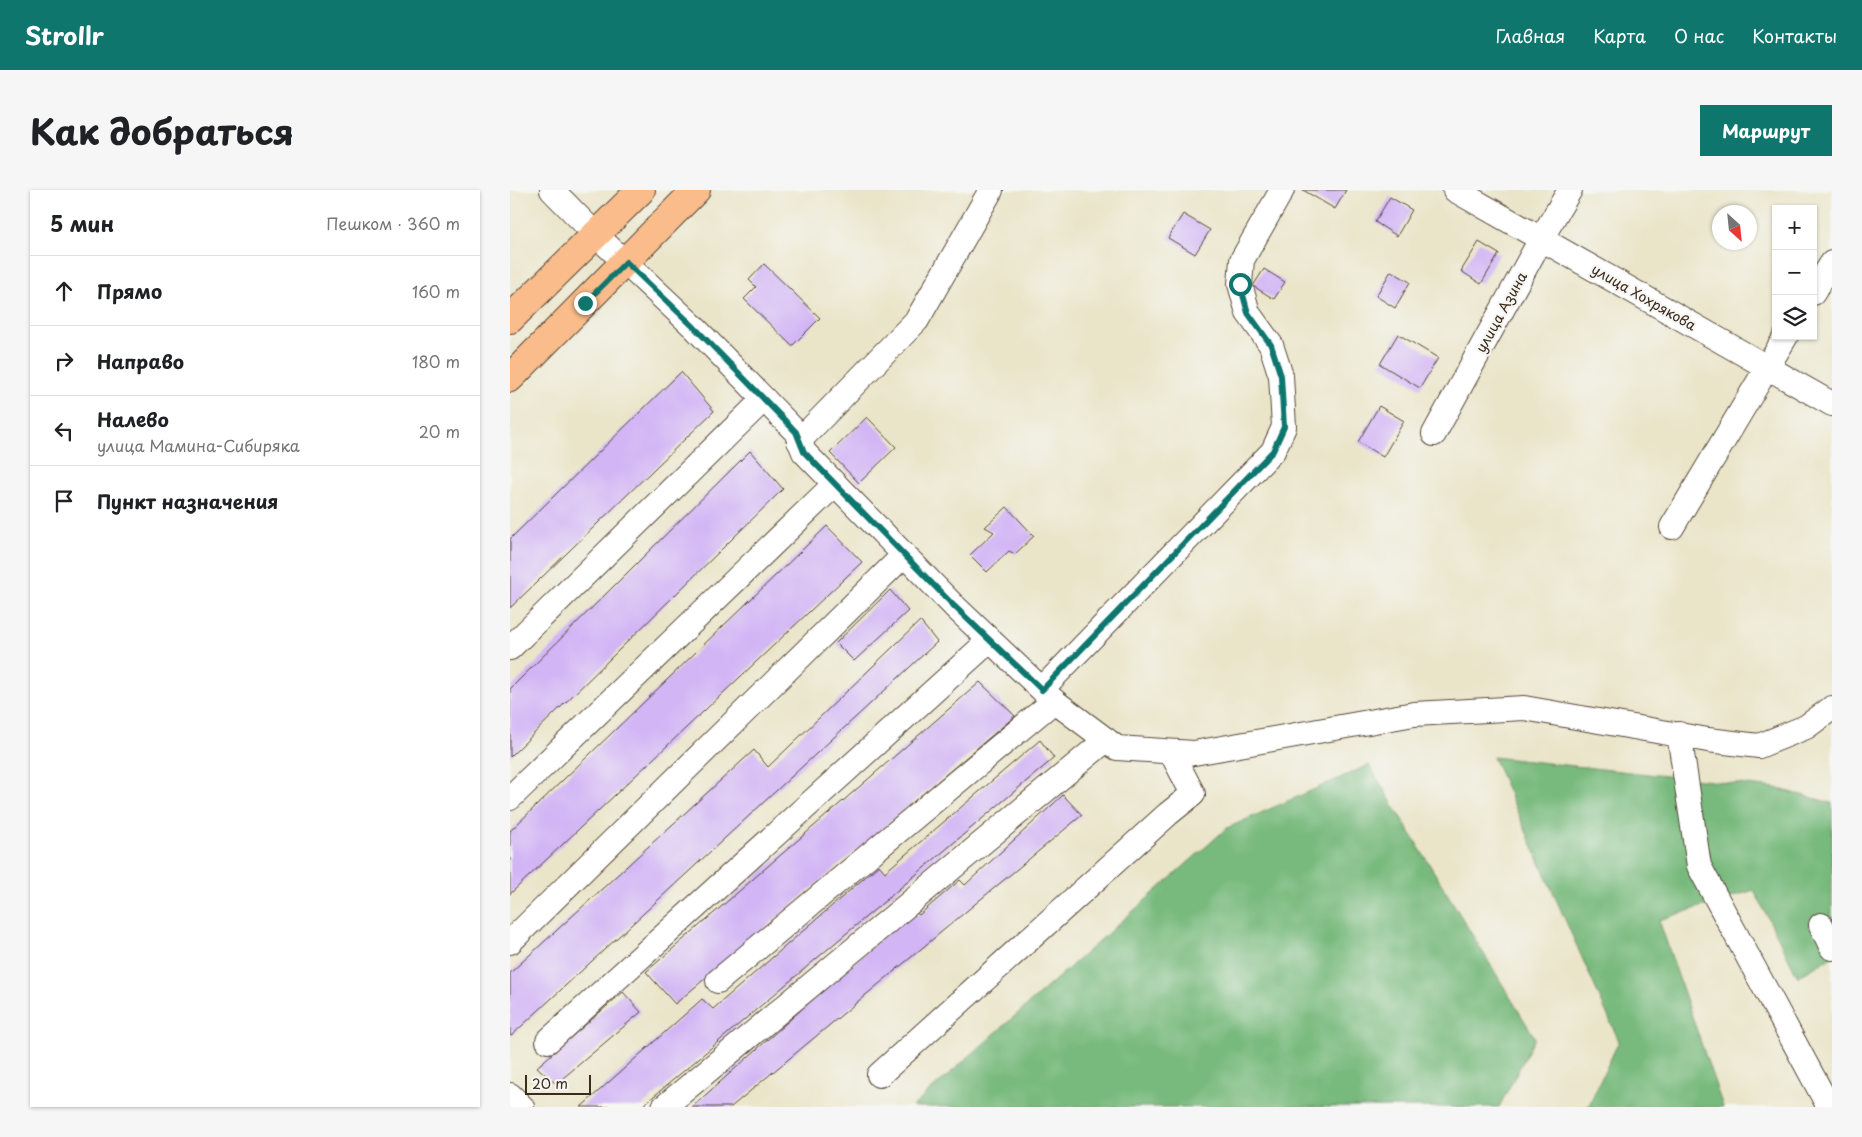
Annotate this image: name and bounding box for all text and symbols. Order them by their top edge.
text: Strollr [25,17,104,53]
text: Главная [1496,22,1565,49]
text: Карта [1593,22,1646,49]
text: О нас [1674,22,1724,49]
text: Контакты [1752,22,1837,49]
text: Как добраться [30,104,294,157]
button: Маршрут [1700,105,1832,156]
north arrow [1712,205,1757,250]
map controls [1772,205,1817,340]
button: + [1772,205,1817,250]
text: 5 мин [50,207,114,239]
text: Пешком · 360 m [326,211,460,235]
button: − [1772,250,1817,295]
street label: улица Хохрякова [1588,258,1701,336]
street label: улица Азина [1470,268,1532,356]
route start [1229,273,1252,296]
icon: ahead [50,277,78,305]
text: Прямо [97,277,162,305]
text: 160 m [412,279,460,303]
route end [574,292,597,315]
button: layers [1772,295,1817,340]
icon: right [50,347,78,375]
text: Направо [97,347,184,375]
text: 180 m [412,349,460,373]
text: Налево [97,405,169,433]
icon: left [50,417,78,445]
text: 20 m [419,419,460,443]
text: улица Мамина-Сибиряка [97,433,300,457]
icon: arrive [50,487,78,515]
text: Пункт назначения [97,487,278,515]
scale bar [525,1072,591,1095]
text: 20 m [532,1073,568,1094]

